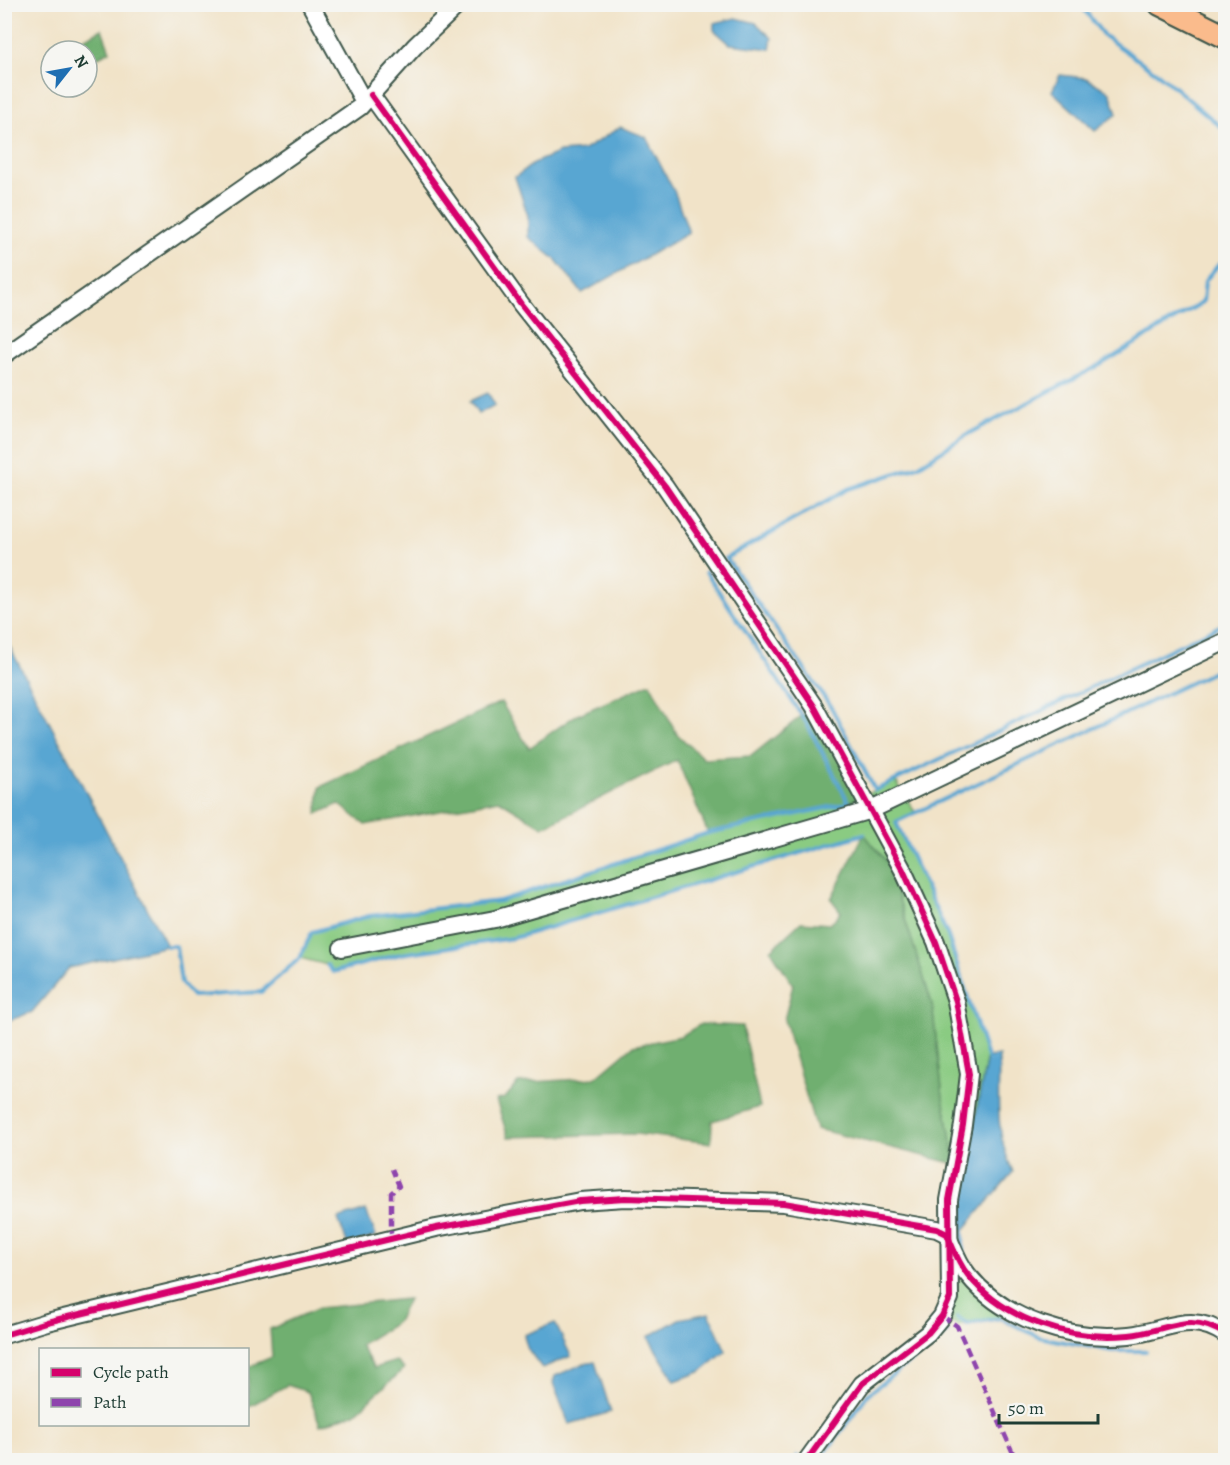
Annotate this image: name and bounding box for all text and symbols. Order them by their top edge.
north arrow [39,39,99,99]
text: N [69,51,94,73]
legend [39,1348,249,1426]
text: Cycle path [93,1360,169,1384]
scale bar [999,1387,1098,1425]
text: Path [93,1390,127,1414]
text: 50 m [1008,1396,1044,1420]

